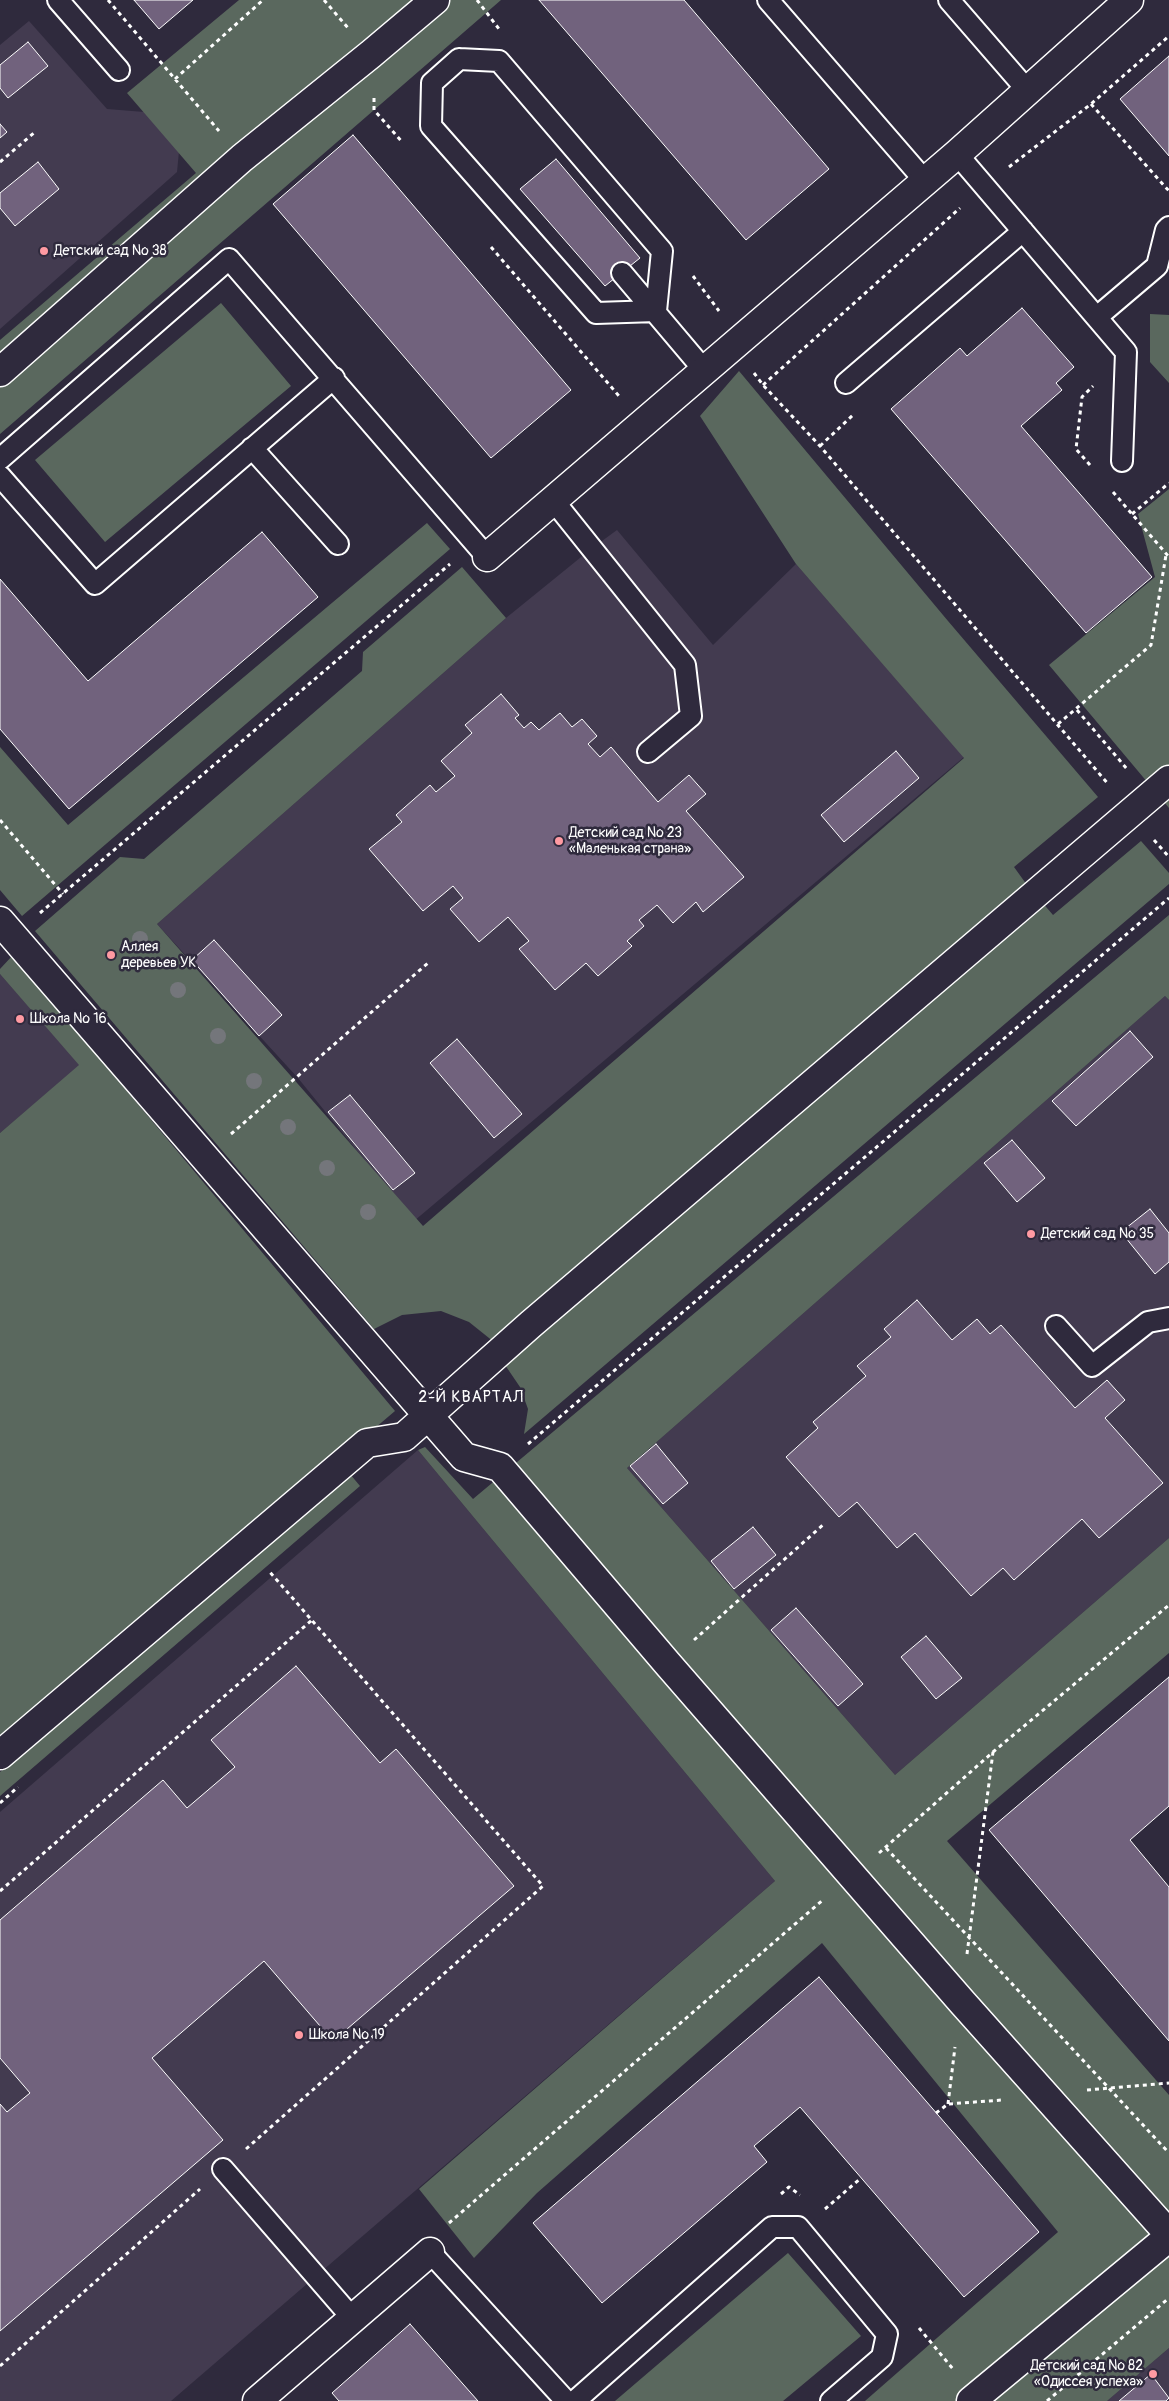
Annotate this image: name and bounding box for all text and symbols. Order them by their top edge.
place label: Детский сад № 38 [54,243,167,259]
marker: Детский сад № 38 [38,245,50,257]
place label: Детский сад № 23 «Маленькая страна» [569,825,691,858]
marker: Детский сад № 23 «Маленькая страна» [553,835,565,847]
place label: Аллея деревьев УК [121,939,196,972]
marker: Аллея деревьев УК [105,949,117,961]
place label: Школа № 16 [30,1011,107,1027]
marker: Школа № 16 [14,1013,26,1025]
place label: Детский сад № 35 [1041,1226,1154,1242]
marker: Детский сад № 35 [1025,1228,1037,1240]
district label: 2-Й КВАРТАЛ [417,1388,525,1408]
place label: Школа № 19 [309,2027,385,2043]
marker: Школа № 19 [293,2029,305,2041]
place label: Детский сад № 82 «Одиссея успеха» [1030,2358,1143,2390]
marker: Детский сад № 82 «Одиссея успеха» [1147,2368,1159,2380]

